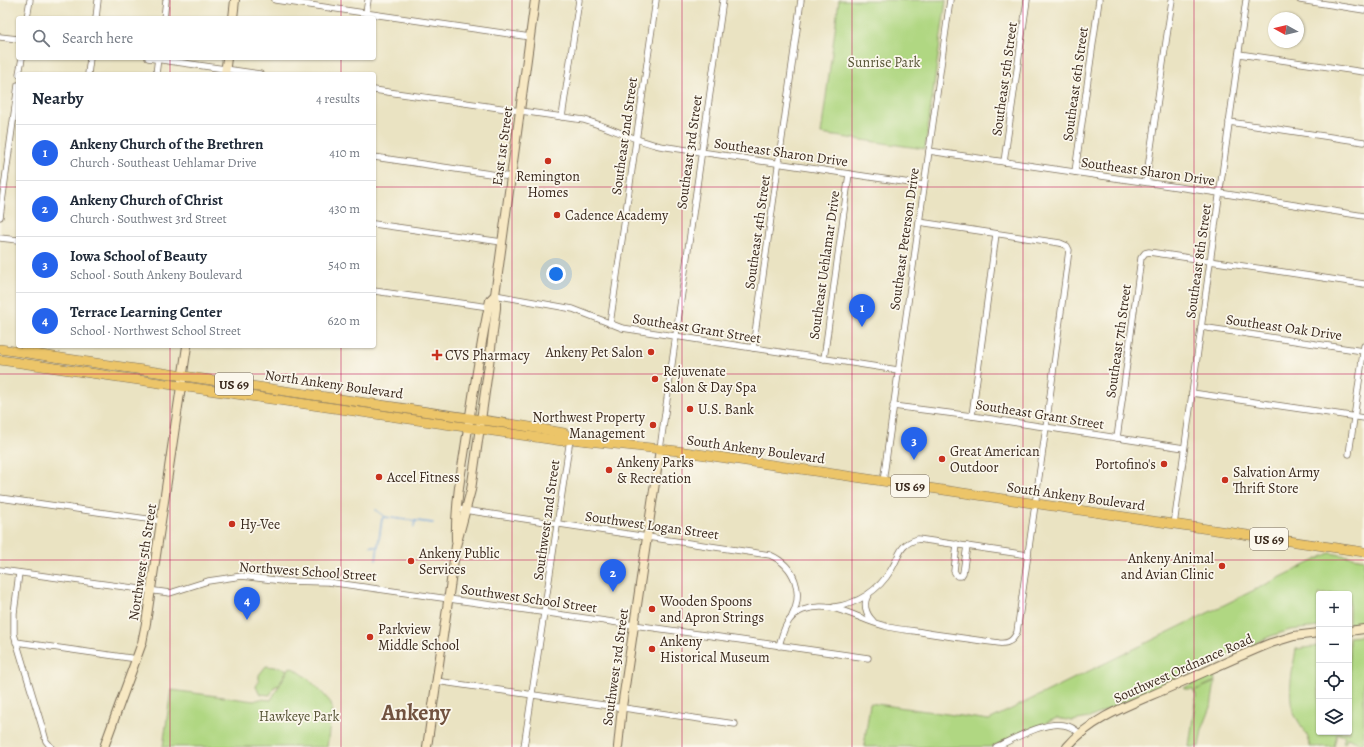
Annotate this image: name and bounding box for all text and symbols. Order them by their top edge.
north arrow [1268,12,1304,48]
search box [16,16,376,60]
street label: Southeast 5th Street [987,20,1022,137]
street label: Southeast 6th Street [1058,25,1093,143]
icon: search [30,27,52,49]
text: Search here [62,28,133,48]
park label: Sunrise Park [848,53,920,72]
street label: Southeast 2nd Street [607,76,642,196]
text: Nearby [32,87,83,110]
text: 4 results [316,90,360,107]
street label: Southeast 3rd Street [672,93,707,211]
street label: East 1st Street [488,105,518,187]
text: Ankeny Church of the Brethren [70,134,263,154]
street label: Southeast Sharon Drive [713,134,849,171]
text: 1 [43,144,47,161]
text: 410 m [329,144,360,161]
street label: Southeast Sharon Drive [1080,153,1216,190]
text: Church · Southeast Uehlamar Drive [70,154,257,171]
marker: Remington Homes [543,156,553,166]
place label: Remington Homes [516,167,580,202]
street label: Southeast Peterson Drive [885,167,924,312]
street label: Southeast 4th Street [740,173,775,290]
street label: Southeast Uehlamar Drive [805,189,844,341]
text: Ankeny Church of Christ [70,190,223,210]
text: 2 [42,200,48,217]
text: 430 m [328,200,360,217]
street label: Southeast 8th Street [1181,202,1216,320]
place label: Cadence Academy [565,206,669,225]
text: Church · Southwest 3rd Street [70,210,227,227]
marker: Cadence Academy [552,210,562,220]
text: Iowa School of Beauty [70,246,207,266]
text: 3 [42,256,48,273]
text: 540 m [328,256,360,273]
your location [546,264,566,284]
text: School · South Ankeny Boulevard [70,266,242,283]
street label: Southeast 7th Street [1101,283,1136,399]
pin: 1 [849,294,875,327]
text: Terrace Learning Center [70,302,222,322]
street label: Southeast Grant Street [631,309,763,348]
street label: Southeast Oak Drive [1225,310,1343,345]
text: 4 [42,312,48,329]
text: 620 m [327,312,360,329]
text: School · Northwest School Street [70,322,241,339]
place label: Ankeny Pet Salon [545,343,643,362]
place label: CVS Pharmacy [445,346,530,365]
marker: Ankeny Pet Salon [646,347,656,357]
marker: CVS Pharmacy [432,350,442,360]
place label: Rejuvenate Salon & Day Spa [663,362,757,397]
street label: North Ankeny Boulevard [263,365,405,404]
road number: US 69 [215,373,253,395]
marker: Rejuvenate Salon & Day Spa [650,374,660,384]
street label: Southeast Grant Street [974,395,1106,434]
place label: U.S. Bank [698,400,754,419]
marker: U.S. Bank [685,404,695,414]
place label: Northwest Property Management [532,408,646,443]
marker: Northwest Property Management [648,420,658,430]
pin: 3 [901,427,927,460]
street label: South Ankeny Boulevard [686,430,827,469]
place label: Great American Outdoor [950,442,1040,477]
place label: Ankeny Parks & Recreation [616,453,694,488]
marker: Great American Outdoor [937,454,947,464]
place label: Portofino's [1095,455,1156,474]
street label: Southwest 2nd Street [529,458,564,582]
marker: Portofino's [1159,459,1169,469]
place label: Salvation Army Thrift Store [1233,463,1320,498]
marker: Ankeny Parks & Recreation [604,465,614,475]
place label: Accel Fitness [386,468,460,487]
marker: Accel Fitness [374,472,384,482]
road number: US 69 [891,475,929,497]
marker: Salvation Army Thrift Store [1220,475,1230,485]
street label: South Ankeny Boulevard [1006,477,1147,516]
street label: Northwest 5th Street [124,502,161,622]
street label: Southwest Logan Street [584,507,720,544]
place label: Hy-Vee [240,515,280,534]
marker: Hy-Vee [227,519,237,529]
road number: US 69 [1250,528,1288,550]
place label: Ankeny Public Services [418,544,500,579]
place label: Ankeny Animal and Avian Clinic [1121,549,1215,584]
marker: Ankeny Public Services [406,556,416,566]
street label: Northwest School Street [238,557,378,586]
pin: 2 [600,559,626,592]
marker: Ankeny Animal and Avian Clinic [1217,561,1227,571]
street label: Southwest School Street [459,580,599,618]
pin: 4 [234,587,260,620]
map controls [1316,591,1352,735]
button: + [1316,591,1352,627]
place label: Wooden Spoons and Apron Strings [659,592,764,627]
marker: Wooden Spoons and Apron Strings [647,604,657,614]
street label: Southwest 3rd Street [598,607,633,727]
place label: Parkview Middle School [378,620,460,655]
button: − [1316,627,1352,663]
street label: Southwest Ordnance Road [1111,629,1256,708]
marker: Parkview Middle School [365,632,375,642]
place label: Ankeny Historical Museum [659,632,770,667]
marker: Ankeny Historical Museum [647,644,657,654]
button: locate [1316,663,1352,699]
district label: Ankeny [380,698,451,728]
button: layers [1316,699,1352,735]
park label: Hawkeye Park [259,707,339,726]

